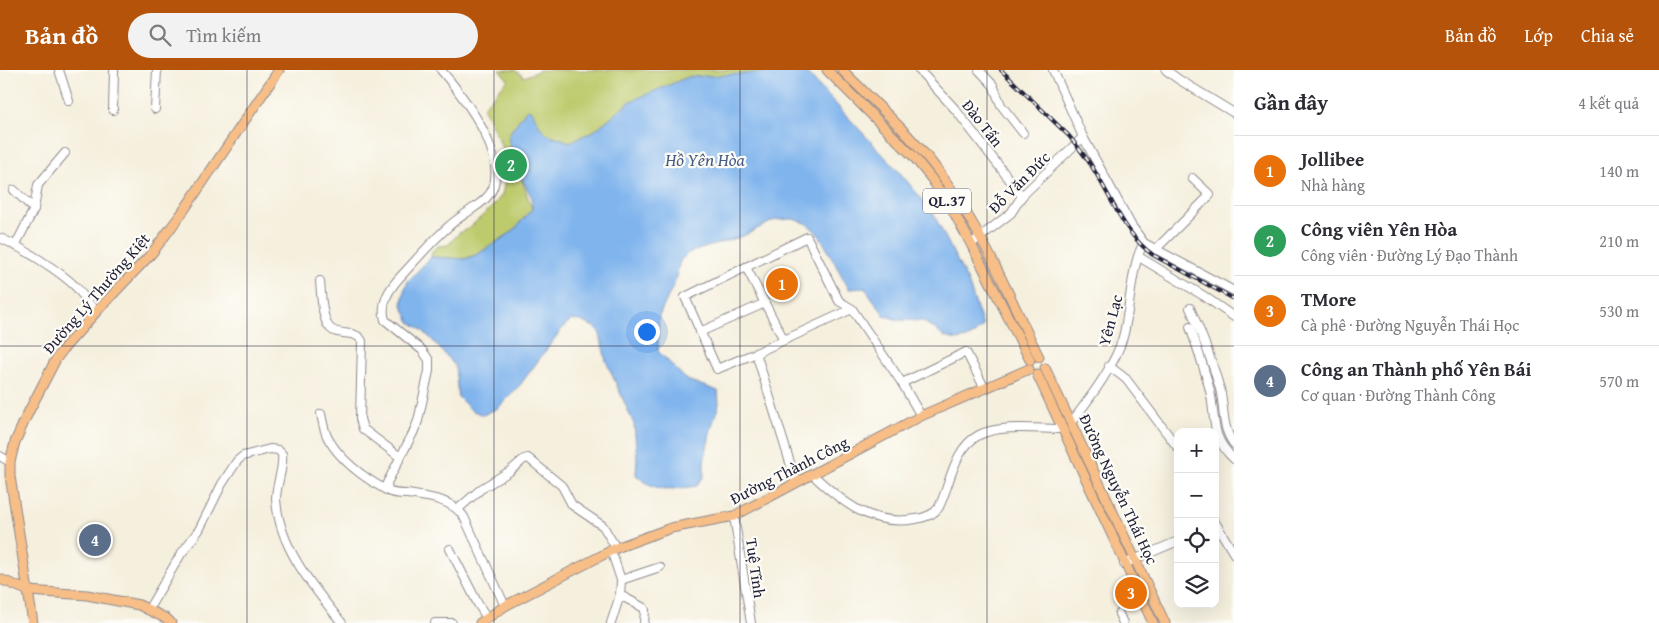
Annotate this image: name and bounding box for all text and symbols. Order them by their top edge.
search box [128,13,478,58]
text: Bản đồ [25,18,98,53]
icon: search [146,21,174,49]
text: Tìm kiếm [186,21,261,49]
text: Bản đồ [1445,22,1497,49]
text: Lớp [1525,22,1553,49]
text: Chia sẻ [1581,22,1634,49]
text: Gần đây [1254,87,1328,118]
text: 4 kết quả [1578,91,1639,115]
street label: Đào Tấn [957,94,1009,152]
text: Jollibee [1301,145,1364,173]
pin: 2 [495,146,527,184]
water label: Hồ Yên Hòa [664,146,745,173]
street label: Đỗ Văn Đức [983,146,1055,218]
text: 1 [1266,159,1274,183]
text: 140 m [1599,159,1639,183]
text: Nhà hàng [1301,173,1365,197]
road number: QL.37 [923,188,971,214]
text: Công viên Yên Hòa [1301,215,1457,243]
street label: Đường Lý Thường Kiệt [37,227,155,359]
text: 2 [1266,229,1274,253]
text: 210 m [1599,229,1639,253]
text: Công viên · Đường Lý Đạo Thành [1301,243,1518,267]
pin: 1 [766,265,798,303]
text: TMore [1301,285,1356,313]
street label: Yên Lạc [1092,292,1128,348]
text: 3 [1266,299,1274,323]
text: 530 m [1599,299,1639,323]
text: Cà phê · Đường Nguyễn Thái Học [1301,313,1519,337]
your location [634,319,660,345]
text: Công an Thành phố Yên Bái [1301,355,1531,383]
text: 4 [1266,369,1274,393]
text: 570 m [1599,369,1639,393]
text: Cơ quan · Đường Thành Công [1301,383,1495,407]
street label: Đường Nguyễn Thái Học [1074,410,1164,568]
map controls [1174,428,1219,608]
button: + [1174,428,1219,473]
street label: Đường Thành Công [726,430,852,510]
button: − [1174,473,1219,518]
button: locate [1174,518,1219,563]
pin: 4 [79,521,111,559]
street label: Tuệ Tĩnh [740,537,772,599]
button: layers [1174,563,1219,608]
pin: 3 [1115,574,1147,612]

